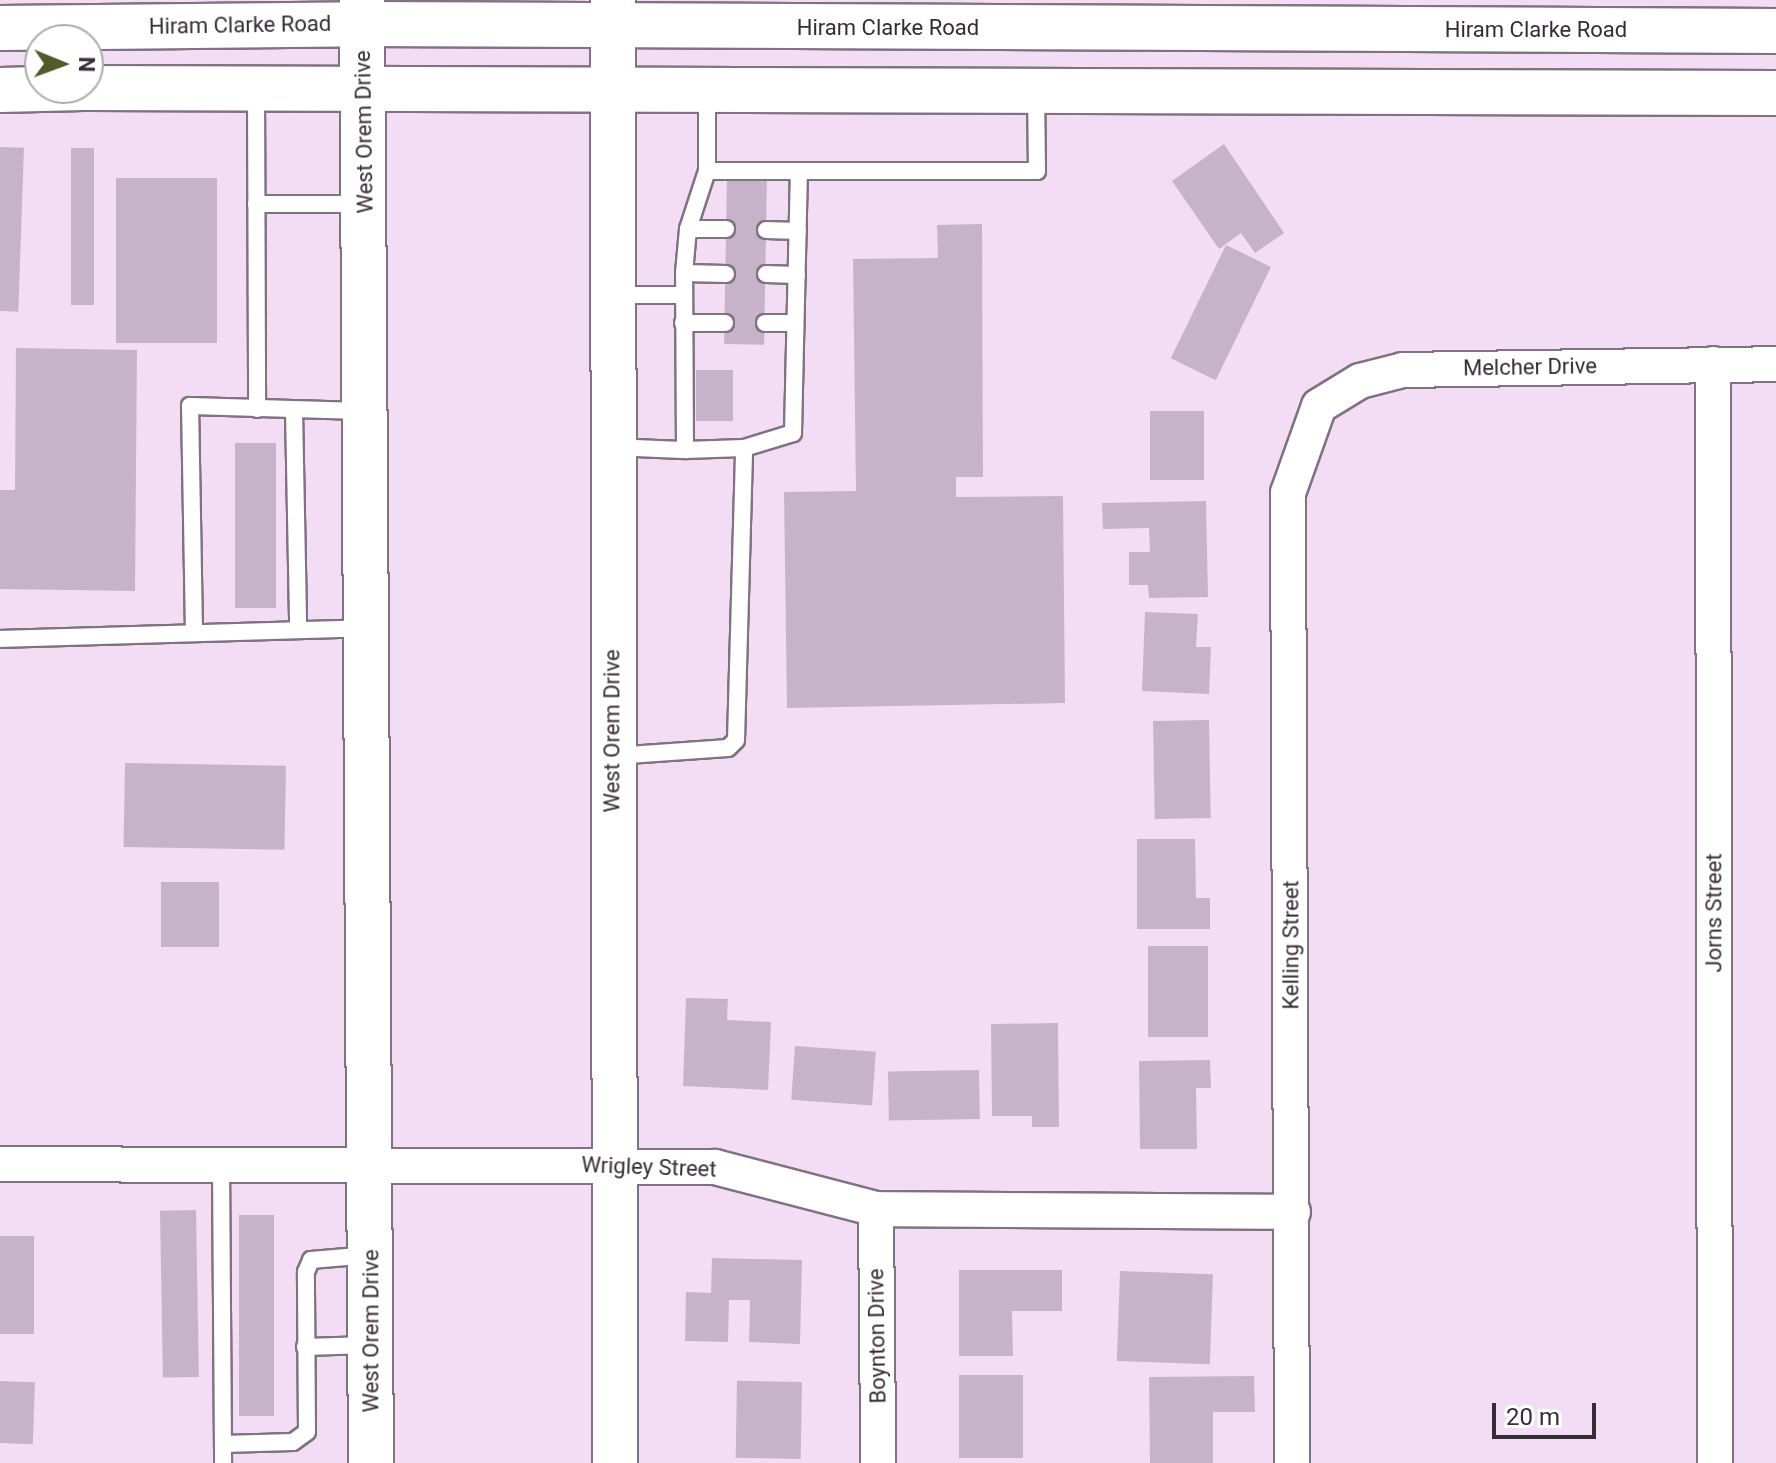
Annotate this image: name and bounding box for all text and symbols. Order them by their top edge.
street label: Hiram Clarke Road [149,10,331,40]
street label: Hiram Clarke Road [797,15,979,41]
street label: Hiram Clarke Road [1445,17,1627,43]
north arrow [24,24,104,104]
street label: West Orem Drive [349,50,379,214]
text: N [74,56,99,72]
street label: Melcher Drive [1463,353,1597,381]
street label: West Orem Drive [599,649,625,813]
street label: Jorns Street [1701,853,1727,973]
street label: Kelling Street [1278,880,1304,1010]
street label: Wrigley Street [581,1151,717,1183]
street label: West Orem Drive [358,1249,384,1413]
street label: Boynton Drive [863,1268,891,1404]
scale bar [1496,1387,1600,1437]
text: 20 m [1506,1403,1560,1431]

